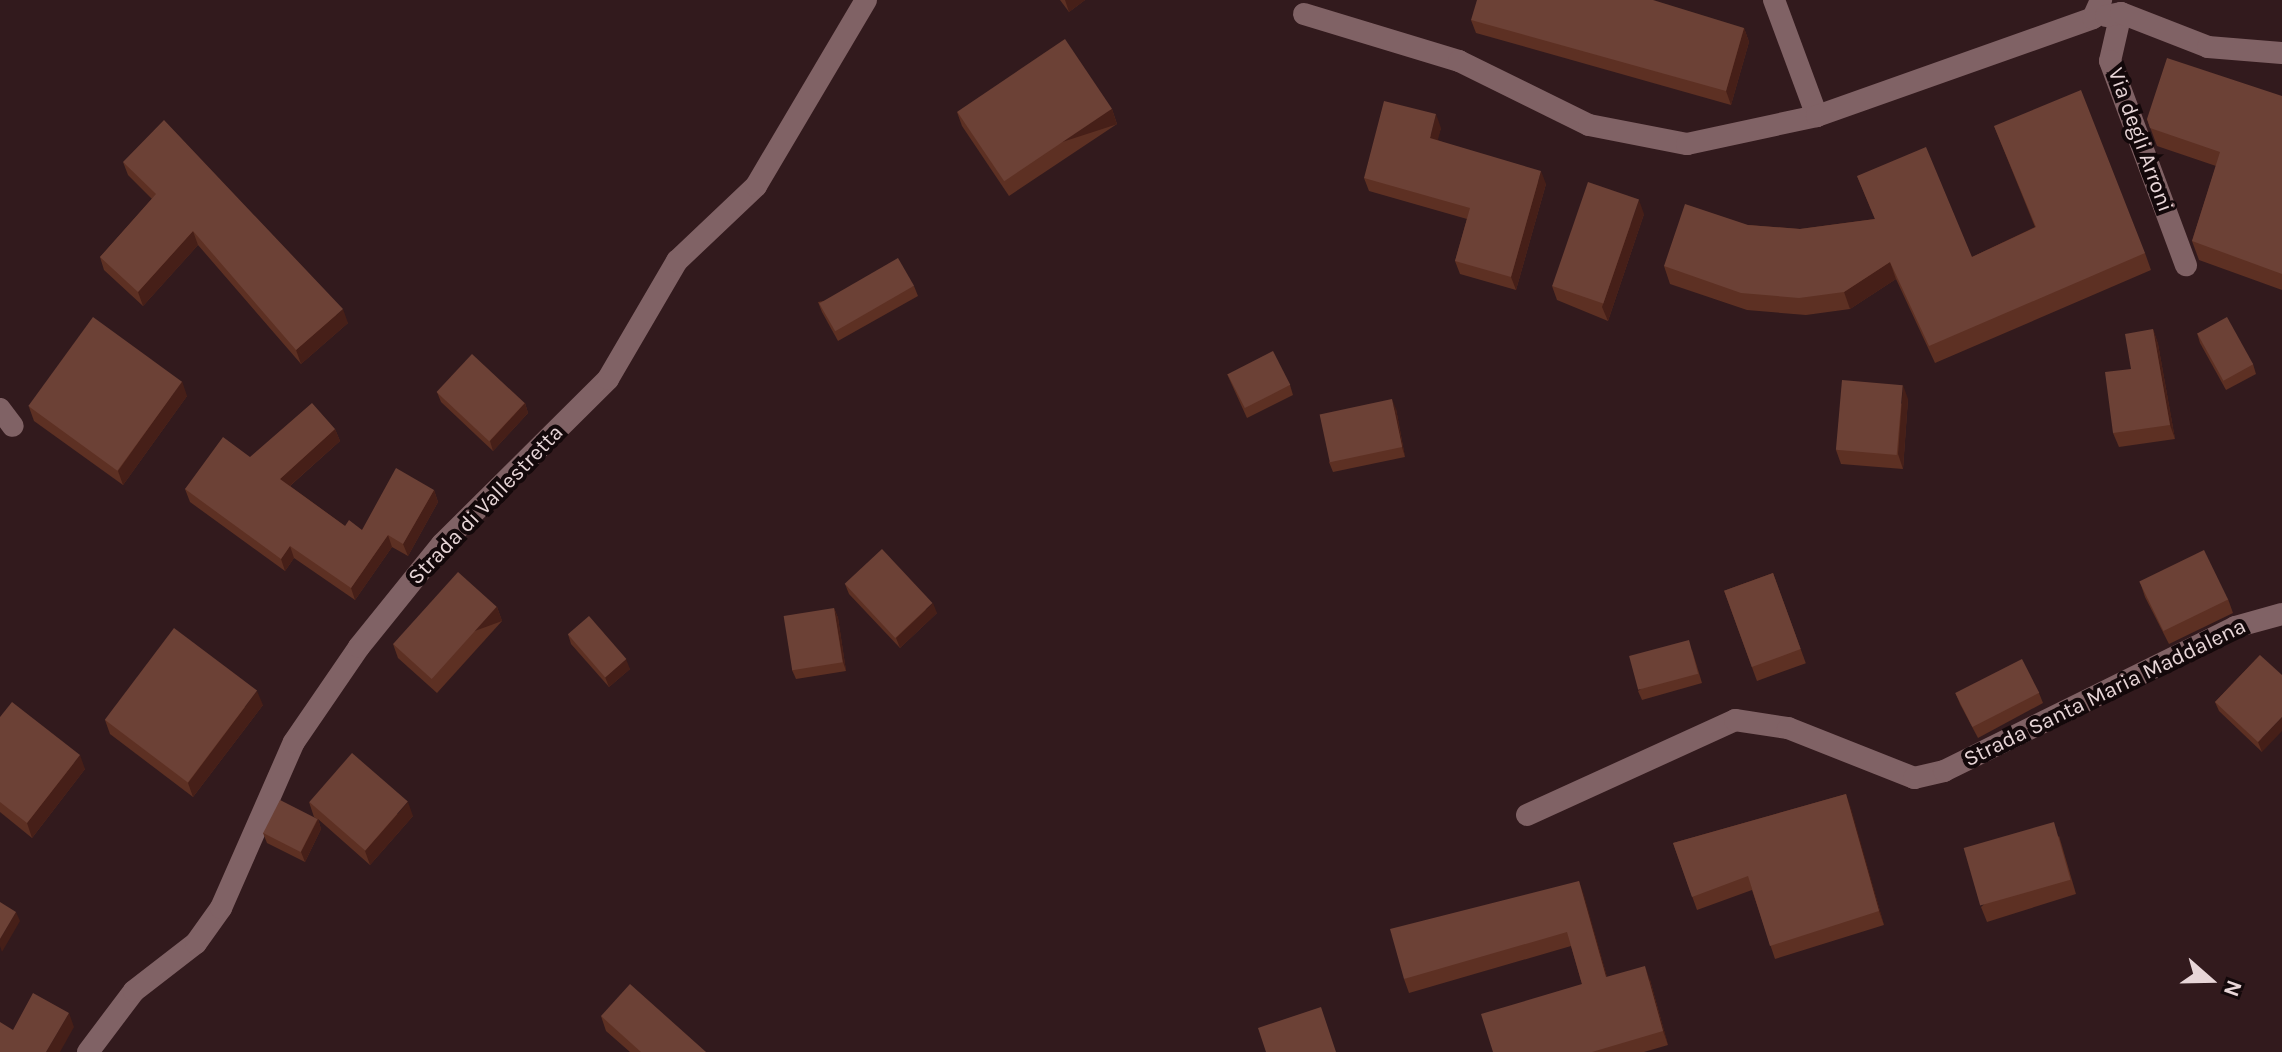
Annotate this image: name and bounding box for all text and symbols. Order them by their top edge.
street label: Via degli Arroni [2102,64,2178,216]
street label: Strada di Vallestretta [403,420,569,590]
street label: Strada Santa Maria Maddalena [1960,613,2250,773]
north arrow [2170,940,2250,1020]
text: N [2218,976,2247,1000]

